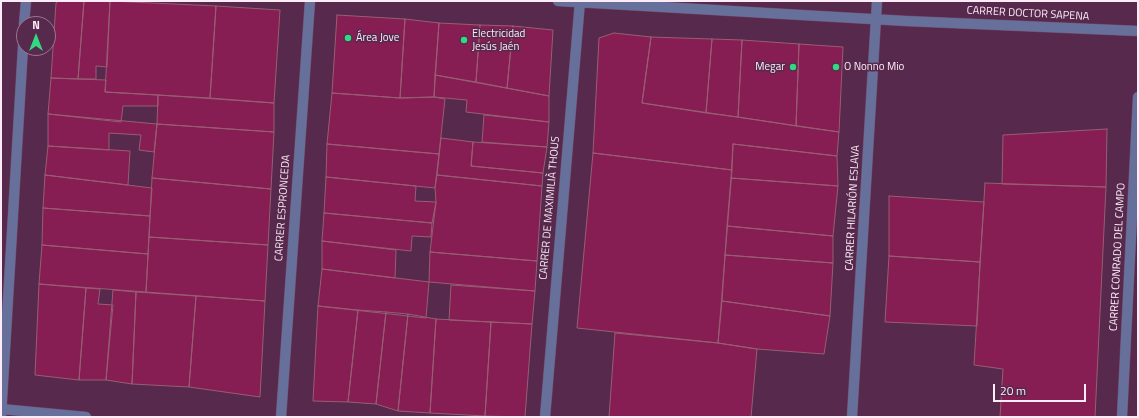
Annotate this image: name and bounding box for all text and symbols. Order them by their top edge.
street label: CARRER DOCTOR SAPENA [966,4,1090,24]
north arrow [16,16,56,56]
text: N [32,17,40,33]
place label: Electricidad Jesús Jaén [472,27,525,53]
place label: Área Jove [356,31,399,45]
marker: Área Jove [343,33,353,43]
marker: Electricidad Jesús Jaén [459,35,469,45]
place label: Megar [755,60,785,74]
place label: O Nonno Mio [844,60,904,74]
marker: Megar [788,62,798,72]
marker: O Nonno Mio [831,62,841,72]
street label: CARRER DE MAXIMILIÀ THOUS [537,136,563,280]
street label: CARRER HILARIÓN ESLAVA [843,145,863,271]
street label: CARRER ESPRONCEDA [273,154,293,262]
street label: CARRER CONRADO DEL CAMPO [1108,183,1128,331]
scale bar [995,376,1088,402]
text: 20 m [1000,381,1026,400]

